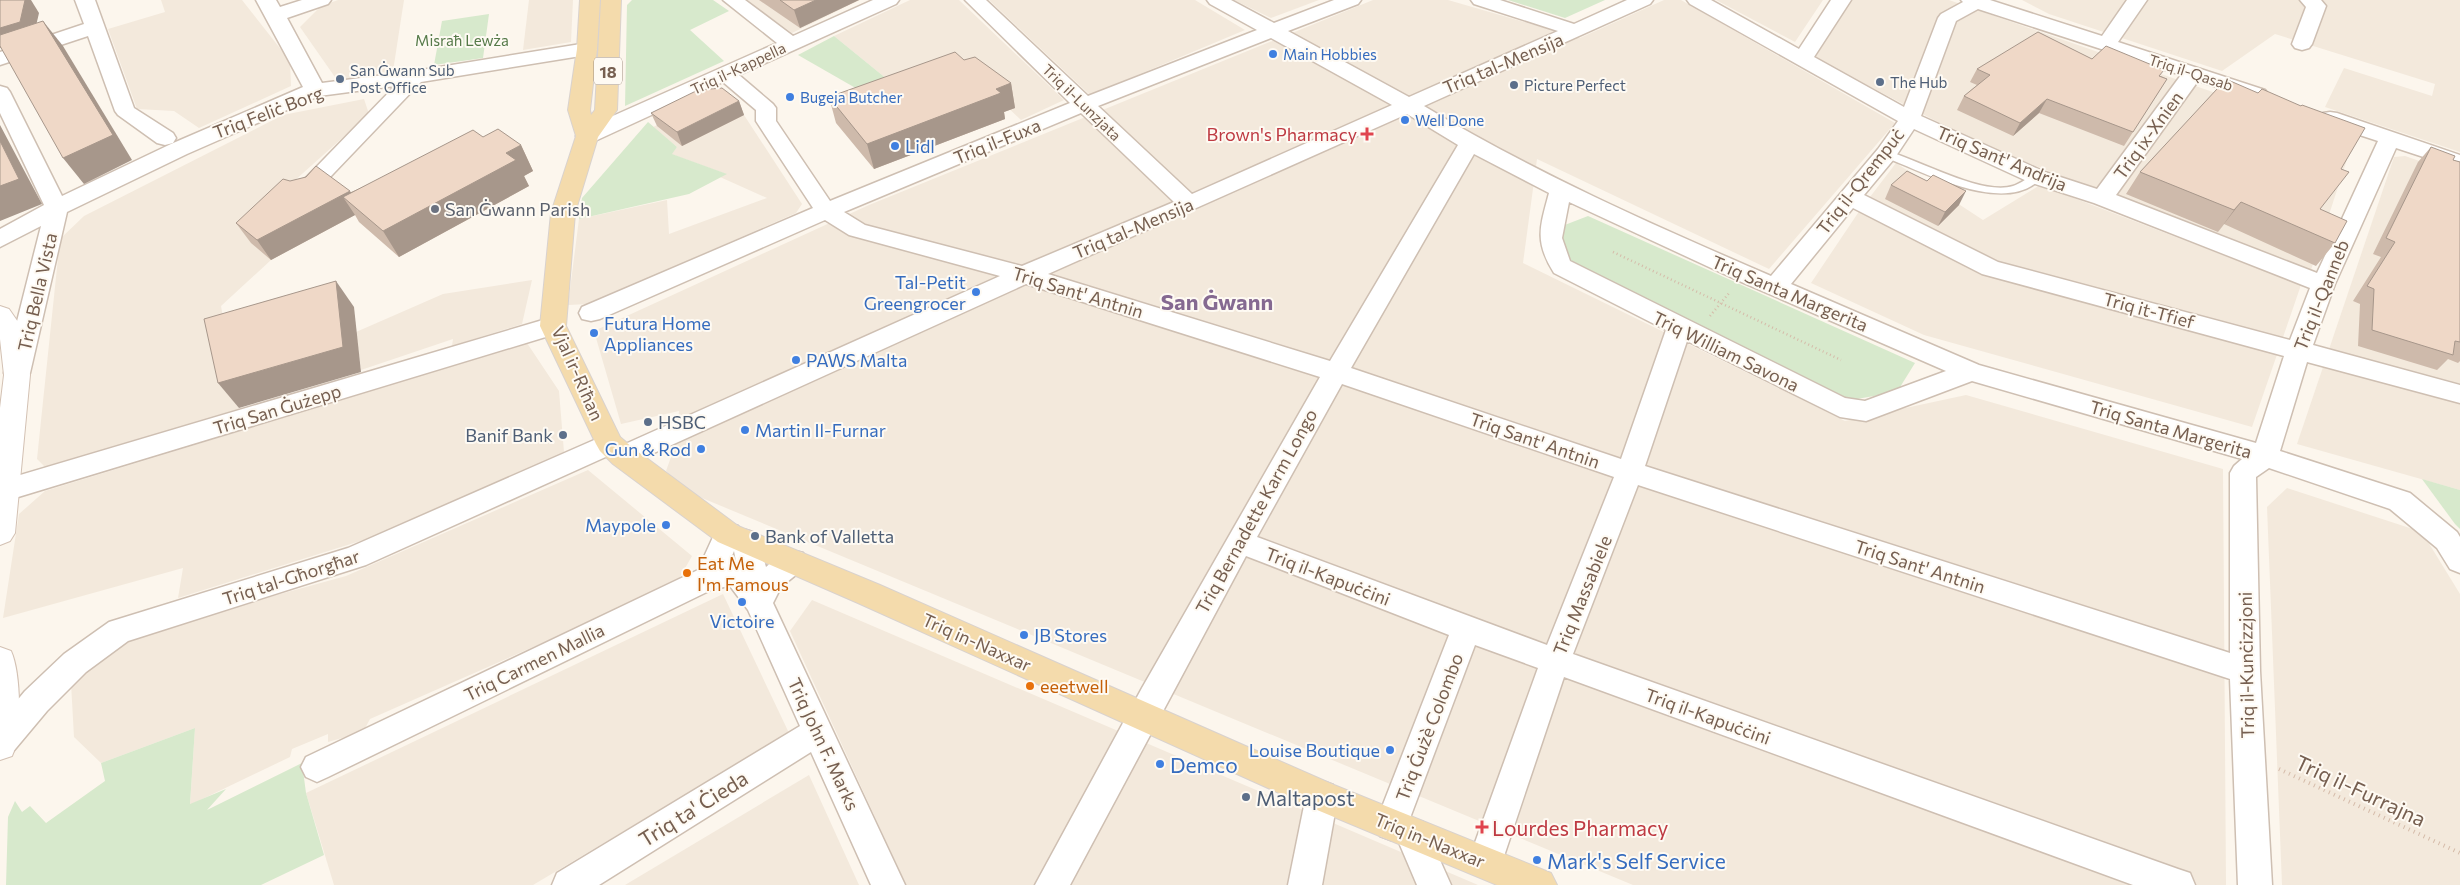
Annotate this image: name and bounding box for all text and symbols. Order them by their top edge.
street label: Triq tal-Mensija [1440,28,1566,98]
park label: Misraħ Lewża [415,31,509,49]
street label: Triq il-Kappella [688,38,788,98]
place label: Main Hobbies [1283,45,1377,63]
marker: Main Hobbies [1267,48,1279,60]
street label: Triq il-Qasab [2147,50,2236,94]
road number: 18 [594,58,622,84]
street label: Triq il-Lunzjata [1039,60,1125,144]
place label: San Ġwann Sub Post Office [350,61,455,96]
marker: San Ġwann Sub Post Office [334,73,346,85]
place label: The Hub [1890,73,1948,91]
place label: Picture Perfect [1524,76,1626,94]
marker: The Hub [1874,76,1886,88]
marker: Picture Perfect [1508,79,1520,91]
street label: Triq Feliċ Borg [210,81,326,143]
street label: Triq ix-Xnien [2109,87,2187,183]
place label: Bugeja Butcher [800,88,903,106]
marker: Bugeja Butcher [784,91,796,103]
place label: Well Done [1415,111,1484,129]
street label: Triq il-Fuxa [950,114,1044,168]
marker: Well Done [1399,114,1411,126]
street label: Triq Sant' Andrija [1933,121,2071,195]
place label: Brown's Pharmacy [1207,123,1357,145]
street label: Triq il-Qrempuċ [1812,123,1908,239]
marker: Brown's Pharmacy [1361,128,1373,140]
place label: Lidl [905,135,935,157]
marker: Lidl [889,140,901,152]
street label: Triq tal-Mensija [1070,193,1196,263]
place label: San Ġwann Parish [445,198,590,220]
marker: San Ġwann Parish [429,203,441,215]
street label: Triq Bella Vista [13,231,61,353]
street label: Triq il-Qanneb [2289,236,2353,354]
street label: Triq Santa Margerita [1709,250,1871,336]
street label: Triq Sant' Antnin [1010,262,1146,322]
place label: Tal-Petit Greengrocer [864,271,966,314]
marker: Tal-Petit Greengrocer [970,286,982,298]
street label: Triq it-Tfief [2101,287,2198,333]
district label: San Ġwann [1161,288,1273,315]
street label: Triq William Savona [1649,306,1803,396]
place label: Futura Home Appliances [604,312,711,355]
street label: Vjal ir-Riħan [547,322,609,424]
marker: Futura Home Appliances [588,327,600,339]
place label: PAWS Malta [806,349,907,371]
marker: PAWS Malta [790,354,802,366]
street label: Triq San Ġużepp [210,379,344,439]
street label: Triq Santa Margerita [2087,395,2255,463]
street label: Triq Bernadette Karm Longo [1190,405,1322,617]
street label: Triq Sant' Antnin [1467,407,1603,473]
place label: HSBC [658,411,706,433]
marker: HSBC [642,416,654,428]
place label: Martin Il-Furnar [755,419,886,441]
place label: Banif Bank [465,424,553,446]
marker: Martin Il-Furnar [739,424,751,436]
marker: Banif Bank [557,429,569,441]
place label: Gun & Rod [605,438,691,460]
marker: Gun & Rod [695,443,707,455]
place label: Maypole [585,514,656,536]
marker: Maypole [660,519,672,531]
place label: Bank of Valletta [765,525,894,547]
marker: Bank of Valletta [749,530,761,542]
street label: Triq Massabiele [1548,532,1616,658]
street label: Triq Sant' Antnin [1852,535,1988,597]
street label: Triq il-Kapuċċini [1262,542,1394,610]
street label: Triq tal-Għorgħar [220,544,362,610]
place label: Eat Me I'm Famous [697,552,789,595]
marker: Eat Me I'm Famous [681,567,693,579]
street label: Triq il-Kunċizzjoni [2234,592,2258,738]
marker: Victoire [736,596,748,608]
street label: Triq in-Naxxar [919,608,1035,676]
place label: Victoire [710,610,774,632]
street label: Triq Carmen Mallia [460,618,608,706]
place label: JB Stores [1034,624,1107,646]
marker: JB Stores [1018,629,1030,641]
street label: Triq Ġużè Colombo [1391,650,1467,804]
street label: Triq John F. Marks [784,674,864,814]
place label: eeetwell [1040,675,1108,697]
marker: eeetwell [1024,680,1036,692]
street label: Triq il-Kapuċċini [1642,683,1774,749]
place label: Louise Boutique [1249,739,1380,761]
marker: Louise Boutique [1384,744,1396,756]
street label: Triq il-Furrajna [2292,749,2430,831]
place label: Demco [1170,752,1238,777]
marker: Demco [1154,758,1166,770]
street label: Triq ta' Ċieda [634,765,752,851]
place label: Maltapost [1256,785,1355,810]
marker: Maltapost [1240,791,1252,803]
street label: Triq in-Naxxar [1372,808,1488,872]
place label: Lourdes Pharmacy [1492,815,1668,840]
marker: Lourdes Pharmacy [1476,821,1488,833]
place label: Mark's Self Service [1547,848,1726,873]
marker: Mark's Self Service [1531,854,1543,866]

